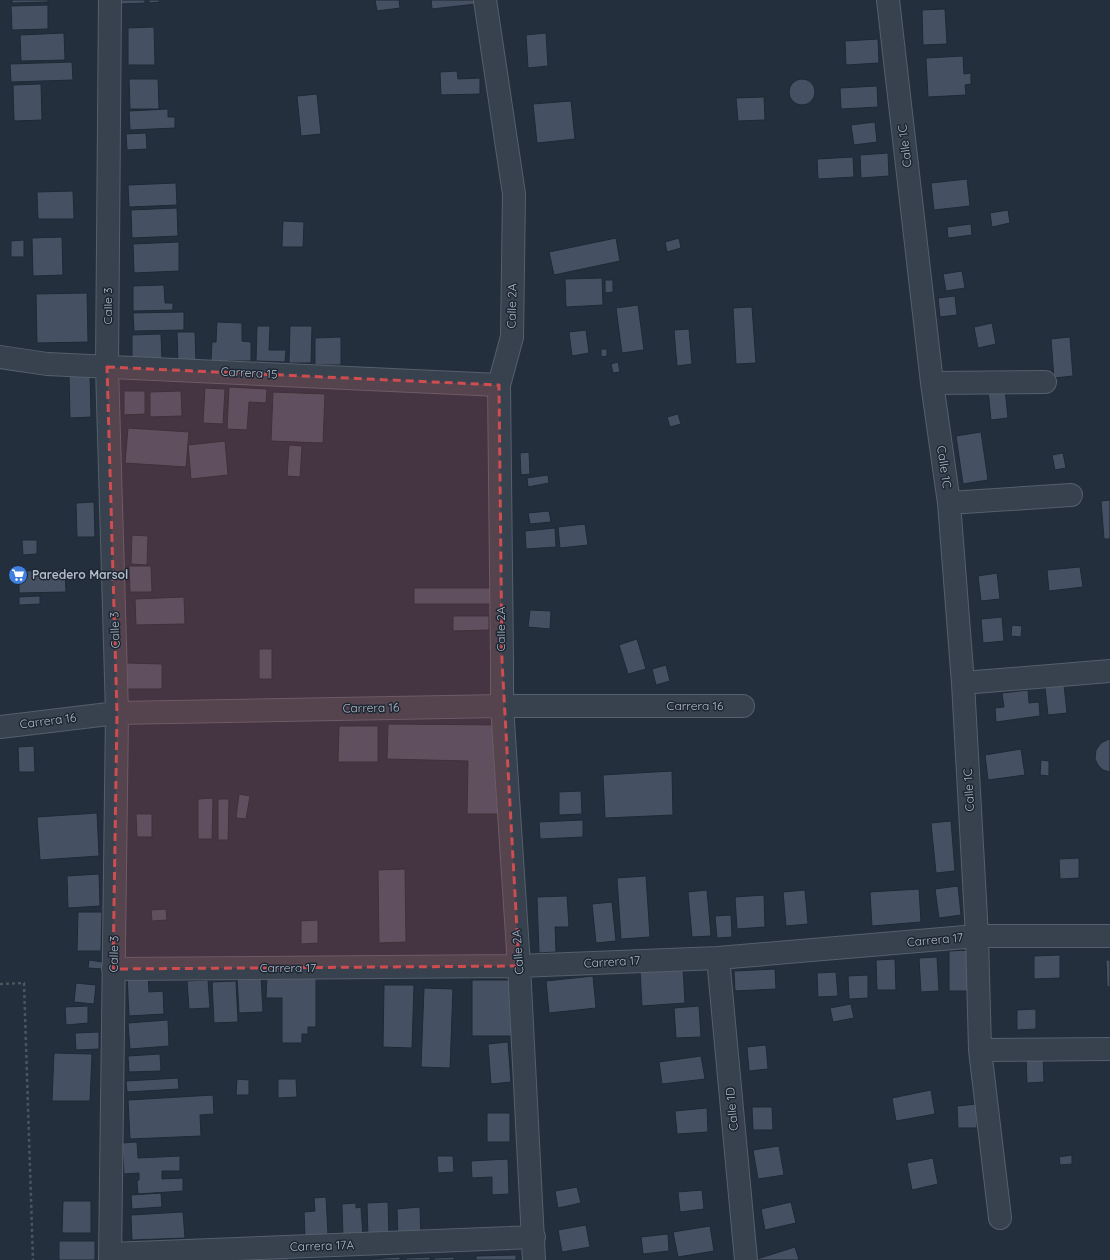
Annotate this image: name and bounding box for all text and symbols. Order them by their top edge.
street label: Calle 1C [894,124,915,168]
street label: Calle 2A [504,283,519,329]
street label: Calle 3 [100,288,115,324]
street label: Carrera 15 [220,364,278,381]
street label: Calle 1C [934,445,955,489]
supermarket icon: Paredero Marsol [7,564,29,586]
place label: Paredero Marsol [32,567,128,582]
street label: Calle 2A [493,606,508,651]
street label: Calle 3 [106,611,123,649]
street label: Carrera 16 [667,698,724,713]
street label: Carrera 16 [342,699,400,715]
street label: Carrera 16 [19,710,78,731]
street label: Calle 1C [960,768,977,812]
street label: Calle 2A [508,929,527,975]
street label: Carrera 17 [906,930,964,949]
street label: Calle 3 [106,935,121,973]
street label: Carrera 17 [583,953,641,970]
street label: Carrera 17 [260,960,316,975]
street label: Calle 1D [722,1086,741,1131]
street label: Carrera 17A [290,1237,355,1254]

